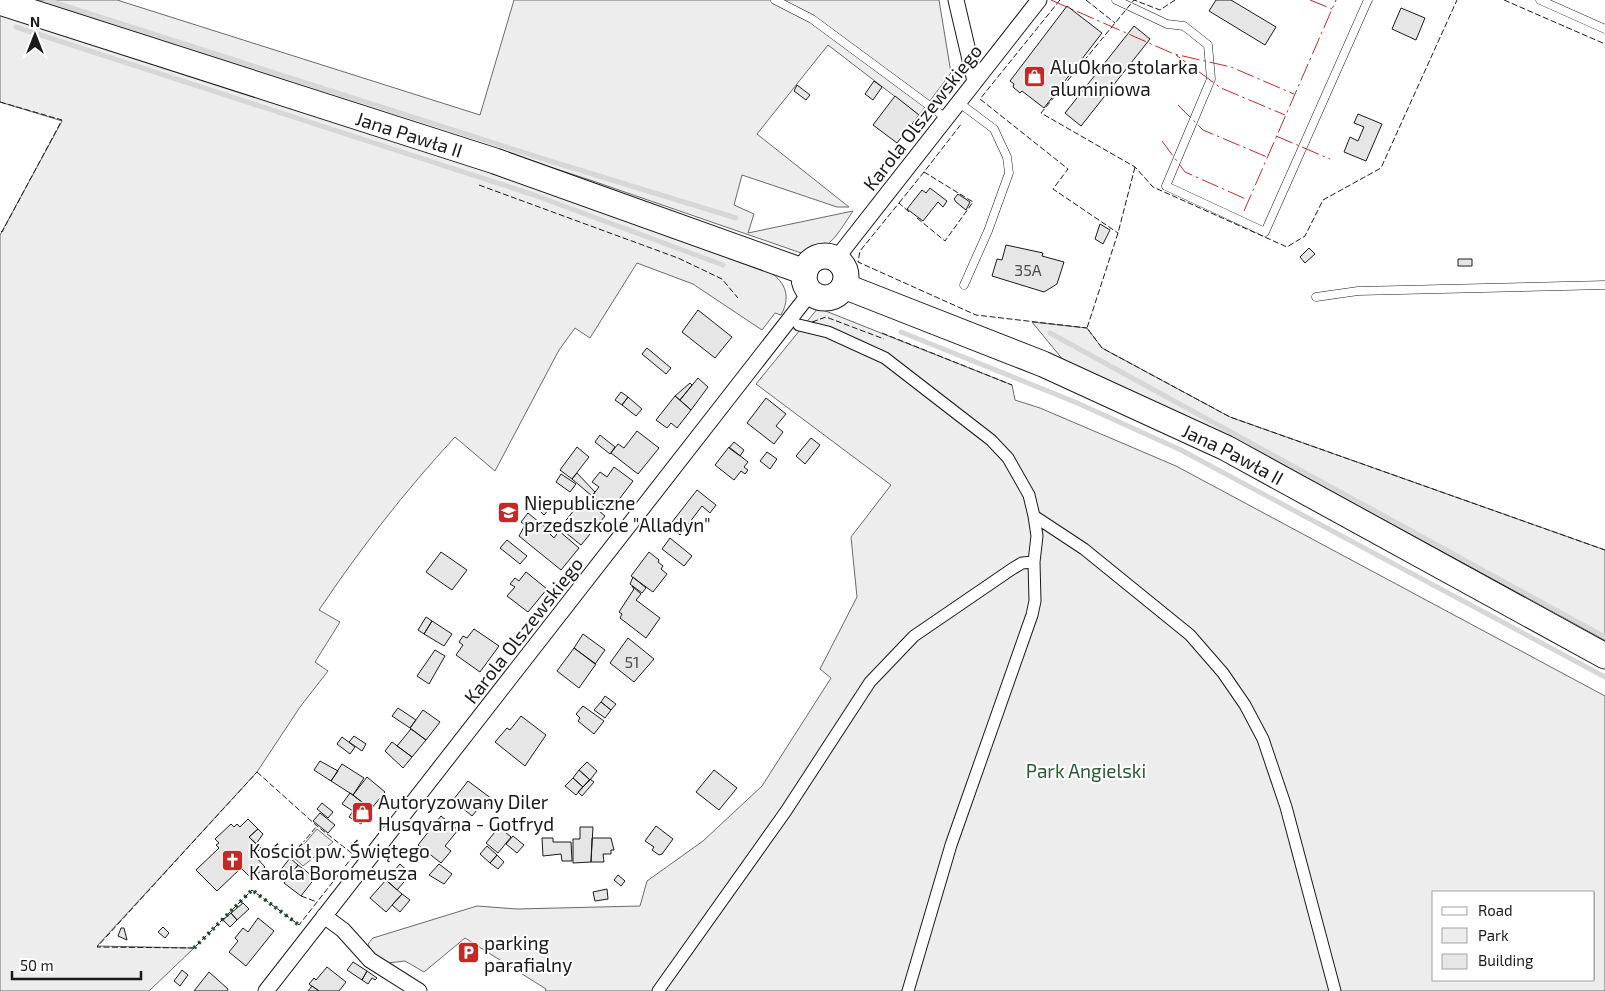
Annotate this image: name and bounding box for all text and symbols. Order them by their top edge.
north arrow [10,10,60,60]
text: N [30,13,40,30]
street label: Karola Olszewskiego [858,39,986,195]
place label: AluOkno stolarka aluminiowa [1050,55,1198,100]
shop icon: AluOkno stolarka aluminiowa [1022,65,1046,89]
street label: Jana Pawła II [353,106,466,161]
house number: 35A [1014,260,1042,279]
street label: Jana Pawła II [1179,418,1288,489]
place label: Niepubliczne przedszkole "Alladyn" [524,491,711,536]
school or university icon: Niepubliczne przedszkole "Alladyn" [496,501,520,525]
street label: Karola Olszewskiego [459,552,587,708]
house number: 51 [625,652,639,671]
park label: Park Angielski [1026,759,1146,782]
place label: Autoryzowany Diler Husqvarna - Gotfryd [378,790,554,835]
shop icon: Autoryzowany Diler Husqvarna - Gotfryd [350,800,374,824]
place label: Kościół pw. Świętego Karola Boromeusza [249,839,430,884]
church icon: Kościół pw. Świętego Karola Boromeusza [221,849,245,873]
legend [1432,891,1595,981]
text: Road [1478,901,1513,919]
text: Park [1478,926,1509,944]
place label: parking parafialny [484,931,572,976]
parking icon: parking parafialny [456,941,480,965]
scale bar [12,948,141,980]
text: Building [1478,951,1534,969]
text: 50 m [20,956,54,974]

